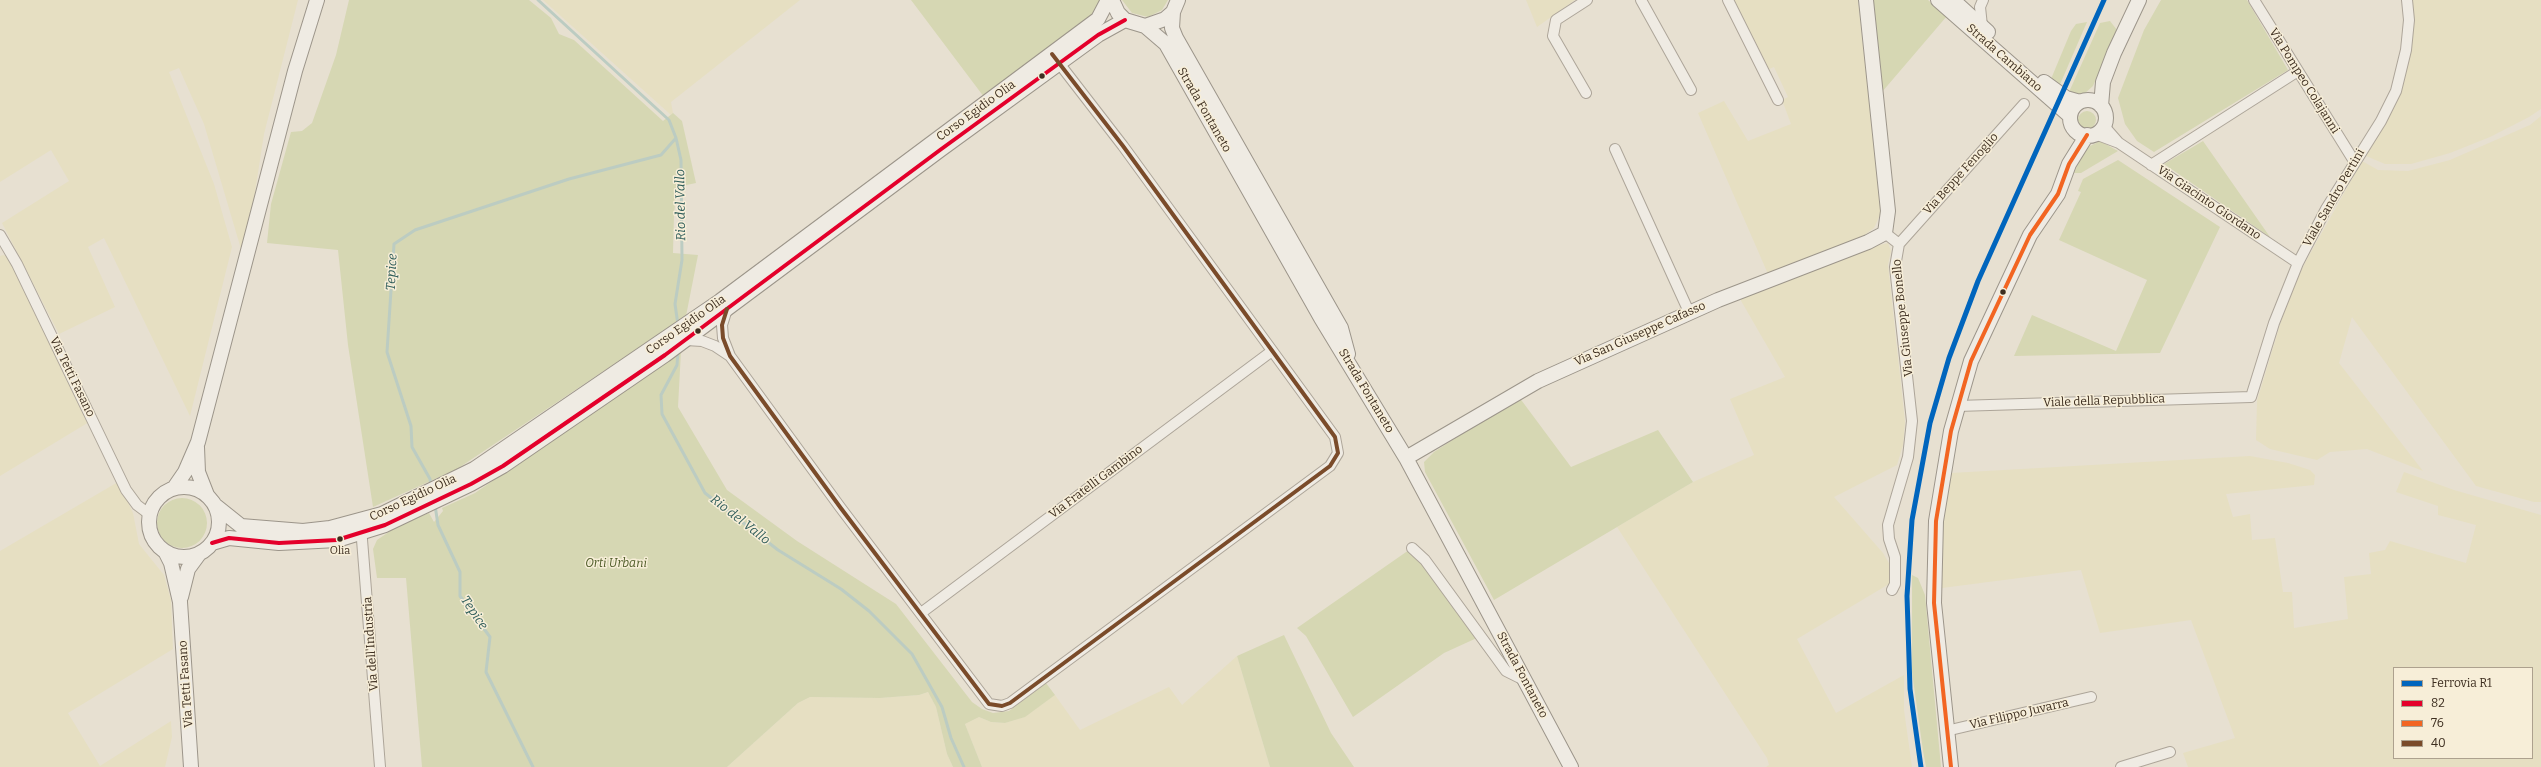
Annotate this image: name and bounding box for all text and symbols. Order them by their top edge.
street label: Strada Cambiano [1963,21,2045,95]
street label: Via Pompeo Colajanni [2266,26,2342,136]
street label: Strada Fontaneto [1174,65,1234,155]
unlabelled marker [1037,71,1047,81]
street label: Corso Egidio Olia [934,78,1018,144]
street label: Via Beppe Fenoglio [1920,130,2002,218]
street label: Viale Sandro Pertini [2300,147,2368,249]
street label: Via Giacinto Giordano [2154,163,2264,243]
water label: Rio del Vallo [673,169,689,241]
water label: Tepice [383,253,401,291]
street label: Via Giuseppe Bonello [1890,259,1916,377]
unlabelled marker [1998,287,2008,297]
street label: Corso Egidio Olia [643,292,729,358]
street label: Via San Giuseppe Cafasso [1572,299,1708,369]
unlabelled marker [693,326,703,336]
street label: Via Tetti Fasano [46,334,98,420]
street label: Strada Fontaneto [1335,346,1397,436]
street label: Viale della Repubblica [2043,392,2165,410]
street label: Via Fratelli Gambino [1046,442,1146,522]
street label: Corso Egidio Olia [367,472,459,524]
water label: Rio del Vallo [707,492,773,548]
marker: Olia [335,534,345,544]
place label: Olia [330,544,350,558]
park label: Orti Urbani [585,557,647,571]
water label: Tepice [457,593,491,633]
street label: Via dell'Industria [361,596,381,692]
street label: Strada Fontaneto [1493,629,1551,721]
street label: Via Tetti Fasano [176,640,196,728]
legend [2393,667,2533,759]
text: Ferrovia R1 [2431,676,2492,690]
street label: Via Filippo Juvarra [1968,696,2070,732]
text: 82 [2431,696,2445,710]
text: 76 [2431,716,2444,730]
text: 40 [2431,736,2446,750]

